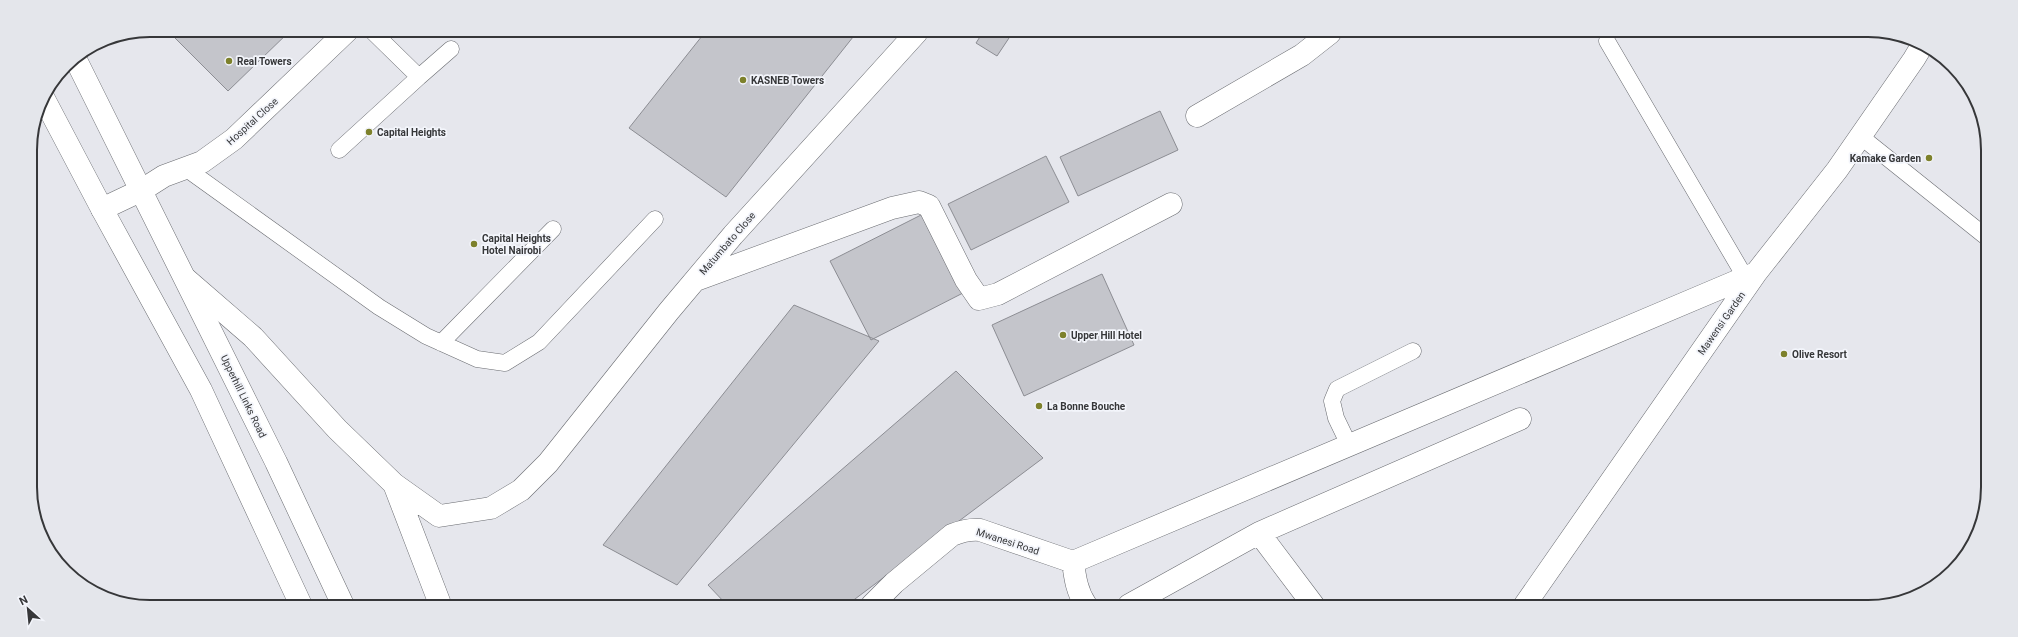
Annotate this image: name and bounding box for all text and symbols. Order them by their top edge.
marker: Real Towers [224,56,234,66]
place label: Real Towers [237,56,292,67]
marker: KASNEB Towers [738,75,748,85]
place label: KASNEB Towers [751,75,824,86]
street label: Hospital Close [225,96,280,147]
marker: Capital Heights [364,127,374,137]
place label: Capital Heights [377,127,446,138]
place label: Kamake Garden [1850,153,1921,164]
marker: Kamake Garden [1924,153,1934,163]
street label: Matumbato Close [697,210,758,277]
place label: Capital Heights Hotel Nairobi [482,233,551,256]
marker: Capital Heights Hotel Nairobi [469,239,479,249]
street label: Mawensi Garden [1696,290,1747,357]
marker: Upper Hill Hotel [1058,330,1068,340]
place label: Upper Hill Hotel [1071,330,1142,341]
marker: Olive Resort [1779,349,1789,359]
place label: Olive Resort [1792,349,1848,360]
street label: Upperhill Links Road [219,353,268,439]
marker: La Bonne Bouche [1034,401,1044,411]
place label: La Bonne Bouche [1047,401,1126,412]
street label: Mwanesi Road [975,526,1041,557]
north arrow [8,589,48,629]
text: N [17,593,30,608]

